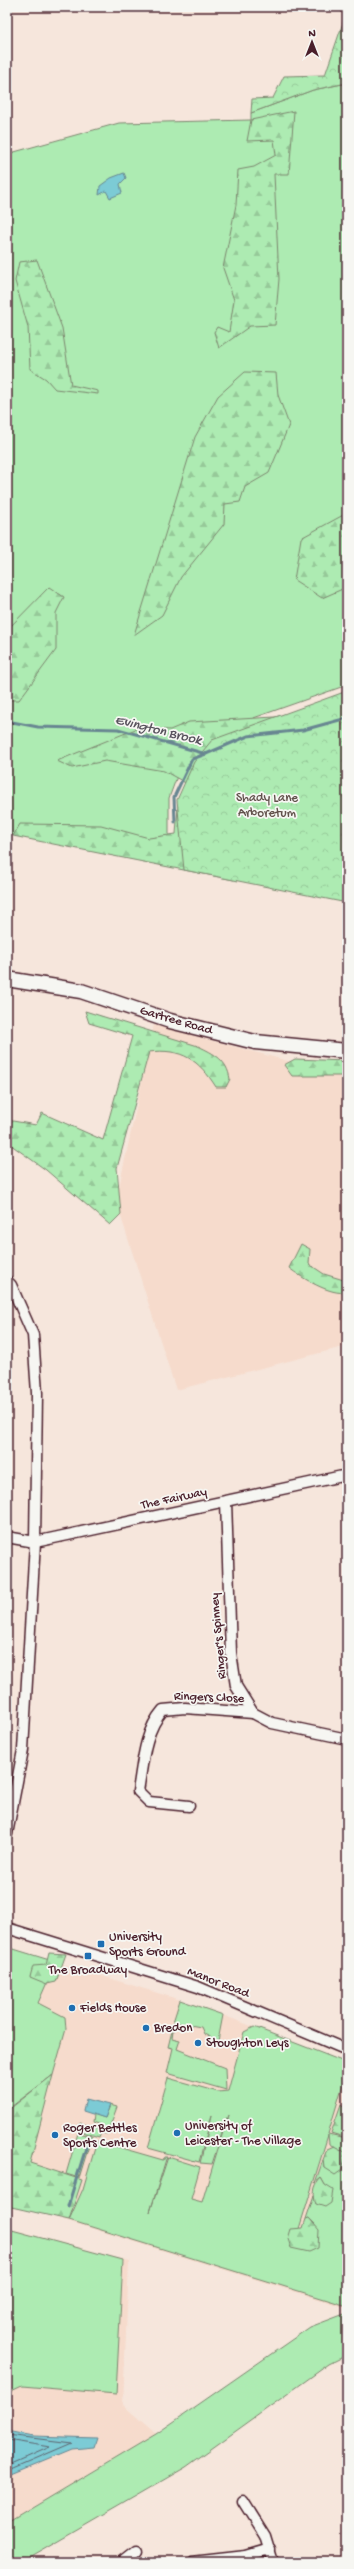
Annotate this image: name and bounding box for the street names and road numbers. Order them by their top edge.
street label: Gartree Road [138,1003,215,1039]
street label: The Fairway [139,1485,209,1513]
street label: Ringer's Spinney [208,1592,230,1680]
street label: Ringers Close [173,1689,245,1707]
street label: Manor Road [185,1964,252,2002]

